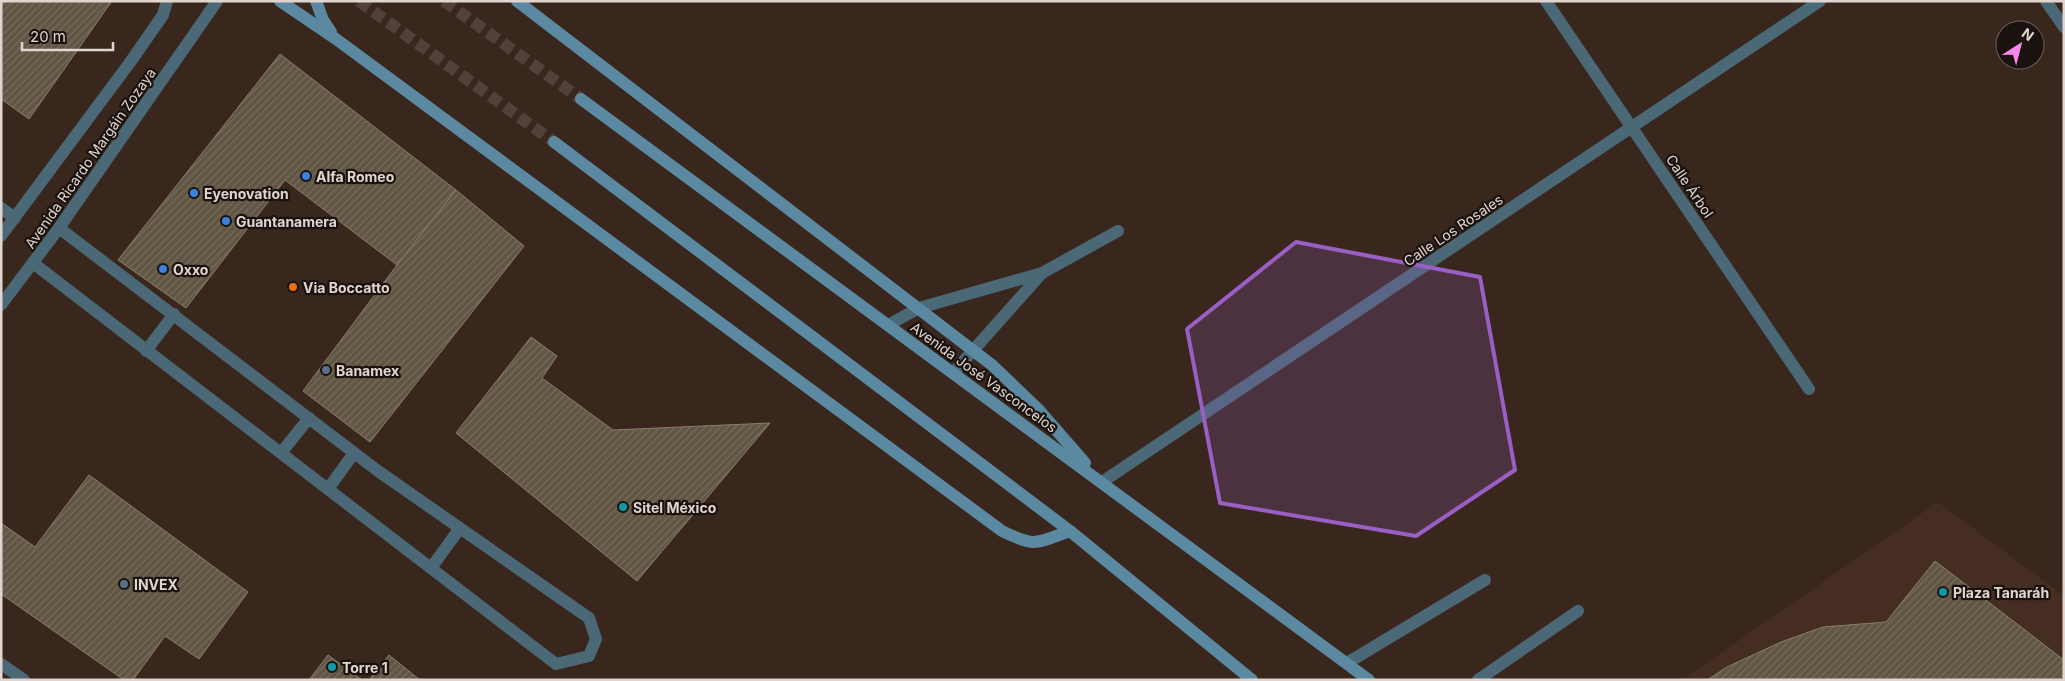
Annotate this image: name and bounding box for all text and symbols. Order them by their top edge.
scale bar [22,20,114,52]
north arrow [1995,20,2045,70]
text: N [2019,24,2037,44]
text: 20 m [30,27,66,46]
street label: Avenida Ricardo Margáin Zozaya [21,64,159,252]
street label: Calle Árbol [1663,151,1717,221]
place label: Alfa Romeo [316,168,395,185]
marker: Alfa Romeo [300,170,312,182]
place label: Eyenovation [204,185,289,202]
marker: Eyenovation [188,187,200,199]
street label: Calle Los Rosales [1400,191,1506,269]
place label: Guantanamera [236,213,337,230]
marker: Guantanamera [220,215,232,227]
place label: Oxxo [173,261,209,278]
marker: Oxxo [157,263,169,275]
place label: Via Boccatto [303,279,390,296]
marker: Via Boccatto [287,281,299,293]
street label: Avenida José Vasconcelos [908,318,1060,436]
place label: Banamex [336,362,399,379]
marker: Banamex [320,364,332,376]
place label: Sitel México [633,499,717,516]
marker: Sitel México [617,501,629,513]
place label: INVEX [134,576,178,593]
marker: INVEX [118,578,130,590]
place label: Plaza Tanaráh [1953,584,2049,601]
marker: Plaza Tanaráh [1937,586,1949,598]
place label: Torre 1 [342,659,388,676]
marker: Torre 1 [326,661,338,673]

